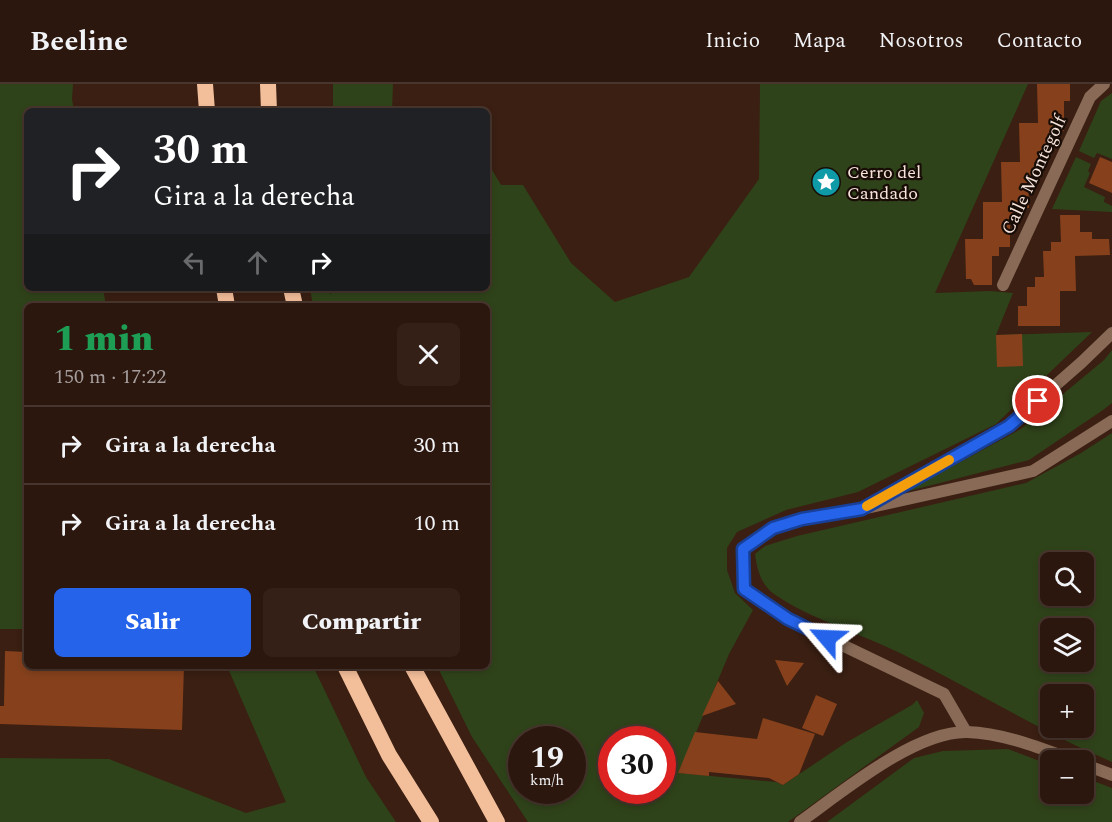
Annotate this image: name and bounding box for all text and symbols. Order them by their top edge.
text: Beeline [30,20,128,63]
text: Inicio [705,25,760,57]
text: Mapa [793,25,846,57]
text: Nosotros [879,25,964,57]
text: Contacto [997,25,1082,57]
street label: Calle Montegolf [995,109,1074,239]
text: 30 m [153,119,248,182]
icon: right [54,132,132,210]
place label: Cerro del Candado [847,159,921,207]
place icon: Cerro del Candado [810,166,842,198]
text: Gira a la derecha [153,176,355,218]
icon: left [178,246,211,279]
icon: ahead [241,246,274,279]
icon: right [304,246,337,279]
text: 1 min [54,312,154,367]
button: close [397,323,460,386]
text: 150 m · 17:22 [54,362,166,392]
pin [1012,375,1063,426]
icon: arrive [1021,384,1054,417]
icon: right [54,429,87,462]
text: Gira a la derecha [105,429,276,462]
text: 30 m [414,429,460,462]
icon: right [54,507,87,540]
text: Gira a la derecha [105,507,276,540]
text: 10 m [414,507,460,540]
map controls [1040,552,1094,804]
button: search [1040,552,1094,606]
button: Salir [54,588,251,657]
button: Compartir [263,588,460,657]
position arrow [795,606,859,670]
button: layers [1040,618,1094,672]
button: + [1040,684,1094,738]
speed limit sign: 30 [598,726,676,804]
text: 19 [530,735,564,781]
button: − [1040,750,1094,804]
text: km/h [530,769,564,792]

